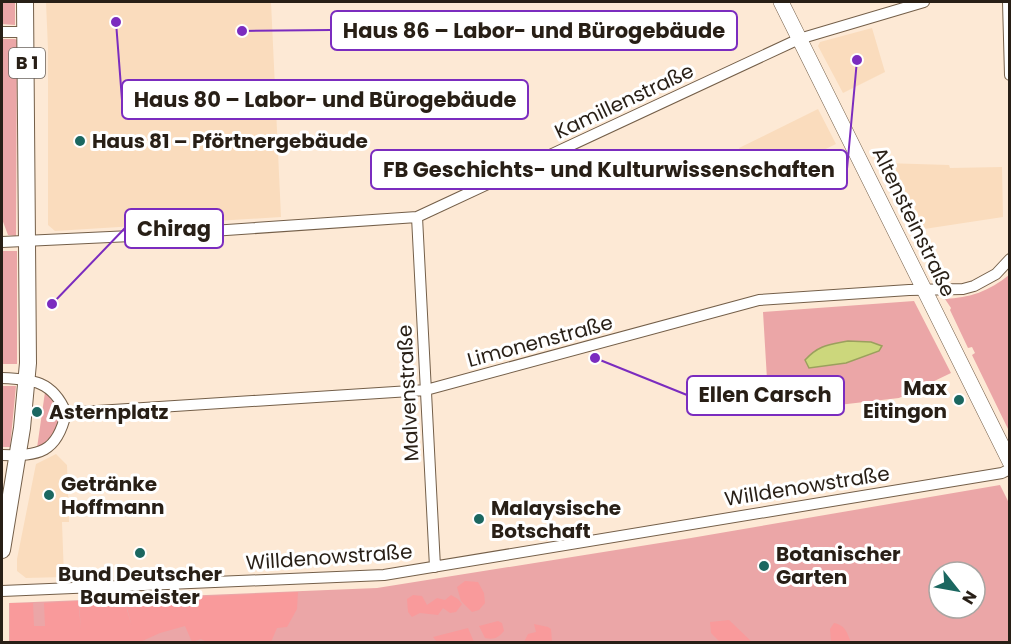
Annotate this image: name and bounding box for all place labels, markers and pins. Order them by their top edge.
callout: Haus 86 – Labor- und Bürogebäude [331,11,737,50]
callout: Haus 80 – Labor- und Bürogebäude [122,80,528,119]
place label: Haus 81 – Pförtnergebäude [92,127,368,155]
marker: Haus 81 – Pförtnergebäude [73,134,87,148]
callout: FB Geschichts- und Kulturwissenschaften [371,150,847,189]
callout: Chirag [125,209,223,248]
place label: Max Eitingon [863,374,947,425]
callout: Ellen Carsch [687,376,844,415]
marker: Max Eitingon [952,393,966,407]
place label: Asternplatz [49,398,169,426]
marker: Asternplatz [30,405,44,419]
place label: Getränke Hoffmann [61,470,164,521]
marker: Getränke Hoffmann [42,488,56,502]
place label: Malaysische Botschaft [491,494,621,545]
marker: Malaysische Botschaft [472,512,486,526]
place label: Botanischer Garten [776,540,901,591]
marker: Bund Deutscher Baumeister [133,546,147,560]
marker: Botanischer Garten [757,559,771,573]
place label: Bund Deutscher Baumeister [58,560,222,611]

